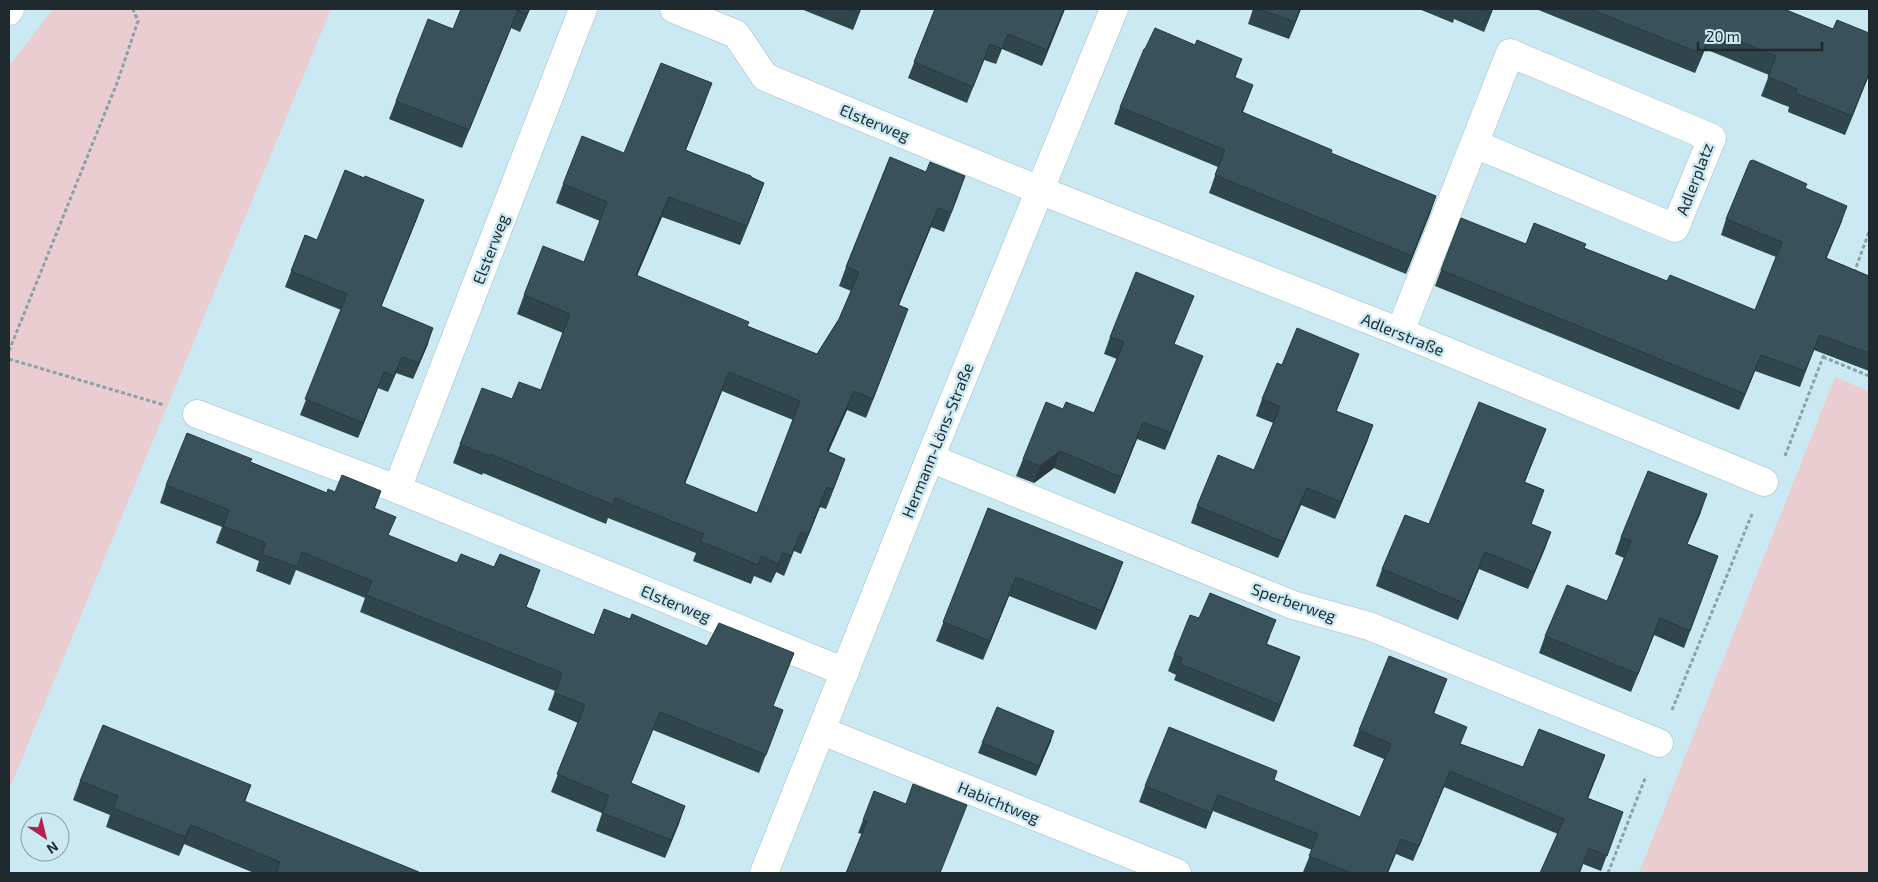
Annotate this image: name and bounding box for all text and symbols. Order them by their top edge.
scale bar [1698,20,1822,52]
text: 20 m [1706,27,1740,45]
street label: Elsterweg [837,99,913,145]
street label: Adlerplatz [1672,140,1716,218]
street label: Elsterweg [468,211,512,287]
street label: Adlerstraße [1359,309,1447,359]
street label: Hermann-Löns-Straße [897,360,977,520]
street label: Sperberweg [1249,579,1339,625]
street label: Elsterweg [638,580,714,626]
street label: Habichtweg [955,777,1043,827]
north arrow [20,812,70,862]
text: N [44,838,62,858]

